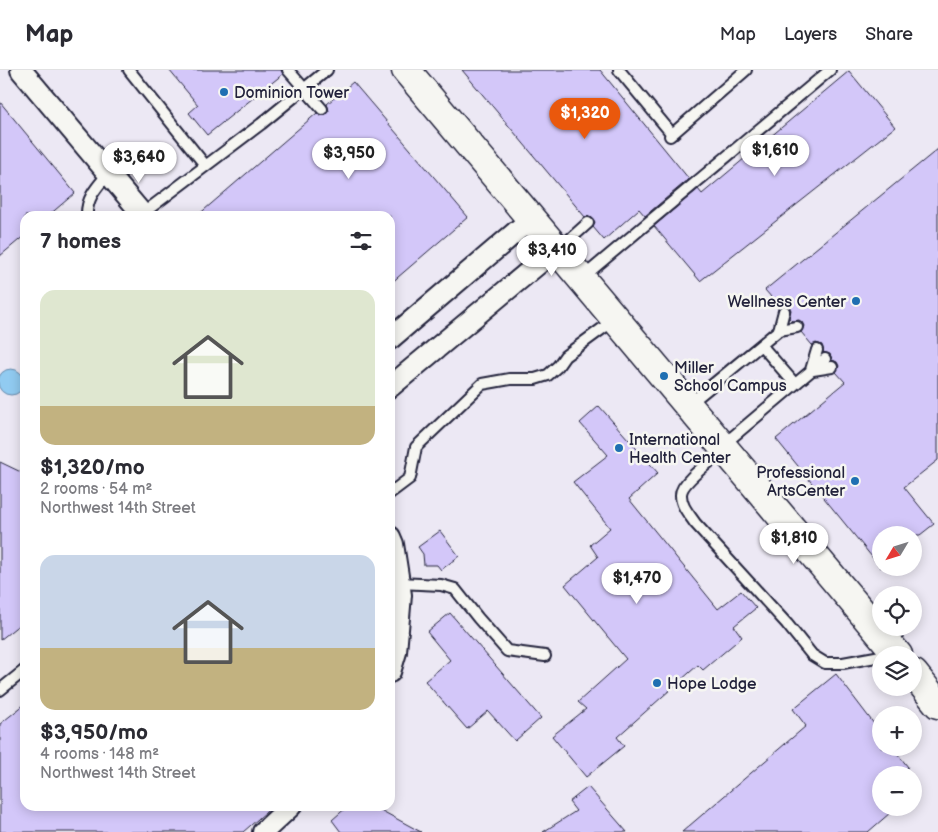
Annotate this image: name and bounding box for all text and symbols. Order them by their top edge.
text: Map [25,20,73,49]
text: Map [720,24,756,45]
text: Layers [784,24,837,45]
text: Share [865,24,913,45]
place label: Dominion Tower [234,84,349,103]
marker: Dominion Tower [218,86,230,98]
pin: $1,320 [544,98,626,140]
text: $1,320 [560,104,610,123]
pin: $1,610 [734,134,816,177]
pin: $3,950 [308,138,390,180]
text: $1,610 [751,141,799,160]
pin: $3,640 [98,142,180,184]
text: $3,950 [323,144,375,163]
text: $3,640 [113,148,165,167]
icon: filters [347,227,375,255]
text: 7 homes [40,229,121,254]
pin: $3,410 [511,234,593,277]
text: $3,410 [527,241,577,260]
place label: Wellness Center [727,293,846,312]
marker: Wellness Center [850,295,862,307]
icon: home [163,322,253,412]
place label: Miller School Campus [674,359,787,396]
marker: Miller School Campus [658,370,670,382]
place label: International Health Center [629,431,731,468]
marker: International Health Center [613,442,625,454]
text: $1,320/mo [40,455,145,480]
place label: Professional ArtsCenter [756,464,845,501]
marker: Professional ArtsCenter [849,475,861,487]
text: 2 rooms · 54 m² [40,480,152,499]
text: Northwest 14th Street [40,499,196,518]
pin: $1,810 [753,522,835,565]
north arrow [872,526,922,576]
map controls [872,526,922,816]
text: $1,810 [770,529,818,548]
pin: $1,470 [596,562,678,605]
text: $1,470 [612,569,662,588]
button: locate [872,586,922,636]
icon: home [163,587,253,677]
button: layers [872,646,922,696]
place label: Hope Lodge [667,675,757,694]
marker: Hope Lodge [651,677,663,689]
button: + [872,706,922,756]
text: $3,950/mo [40,720,148,745]
text: 4 rooms · 148 m² [40,745,159,764]
text: Northwest 14th Street [40,764,196,783]
button: − [872,766,922,816]

